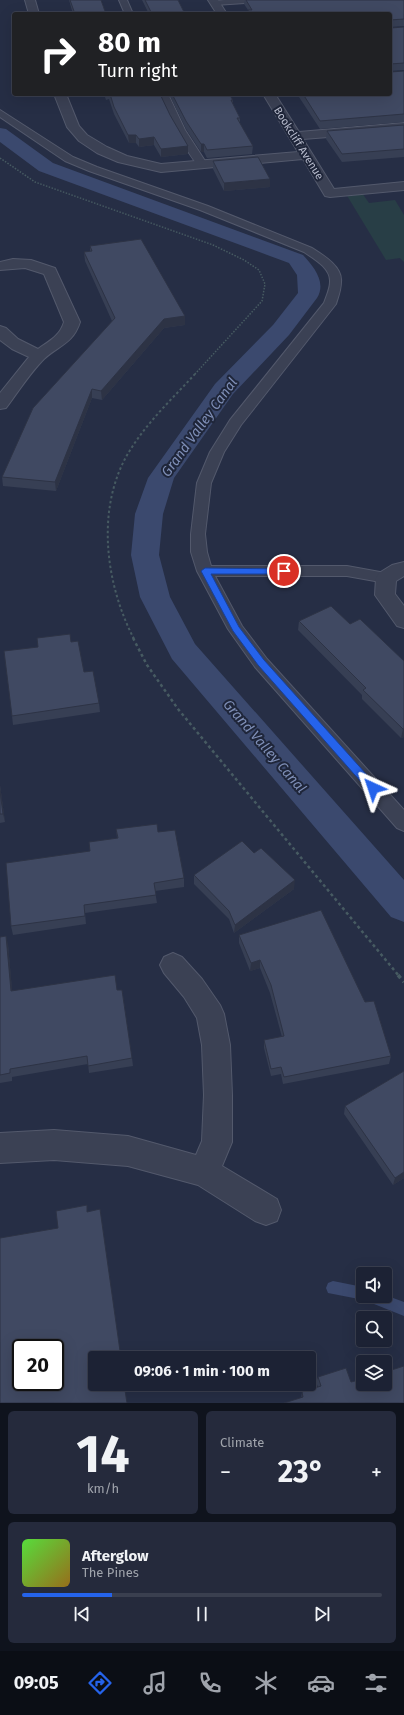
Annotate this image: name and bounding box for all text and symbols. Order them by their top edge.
text: 80 m [98,26,161,59]
icon: right [32,28,84,80]
text: Turn right [98,60,178,82]
street label: Bookcliff Avenue [271,104,326,182]
water label: Grand Valley Canal [158,375,241,480]
pin [267,554,301,588]
icon: arrive [273,560,295,582]
water label: Grand Valley Canal [219,696,310,796]
position arrow [352,767,394,809]
map controls [356,1267,392,1391]
button: sound [356,1267,392,1303]
button: search [356,1311,392,1347]
speed limit sign: 20 [12,1339,64,1391]
button: layers [356,1355,392,1391]
text: 09:06 · 1 min · 100 m [134,1362,270,1380]
text: 14 [76,1423,130,1486]
text: Climate [220,1435,264,1450]
text: 23° [278,1454,324,1490]
text: − [220,1459,231,1486]
text: + [371,1459,382,1486]
text: km/h [87,1481,119,1496]
text: Afterglow [82,1547,148,1565]
text: The Pines [82,1565,139,1580]
icon: previous [71,1603,93,1625]
icon: pause [191,1603,213,1625]
icon: next [311,1603,333,1625]
icon: directions [86,1669,114,1697]
icon: music [141,1669,169,1697]
icon: phone [196,1669,224,1697]
icon: climate [252,1669,280,1697]
icon: car [307,1669,335,1697]
icon: filters [362,1669,390,1697]
text: 09:05 [14,1672,59,1694]

